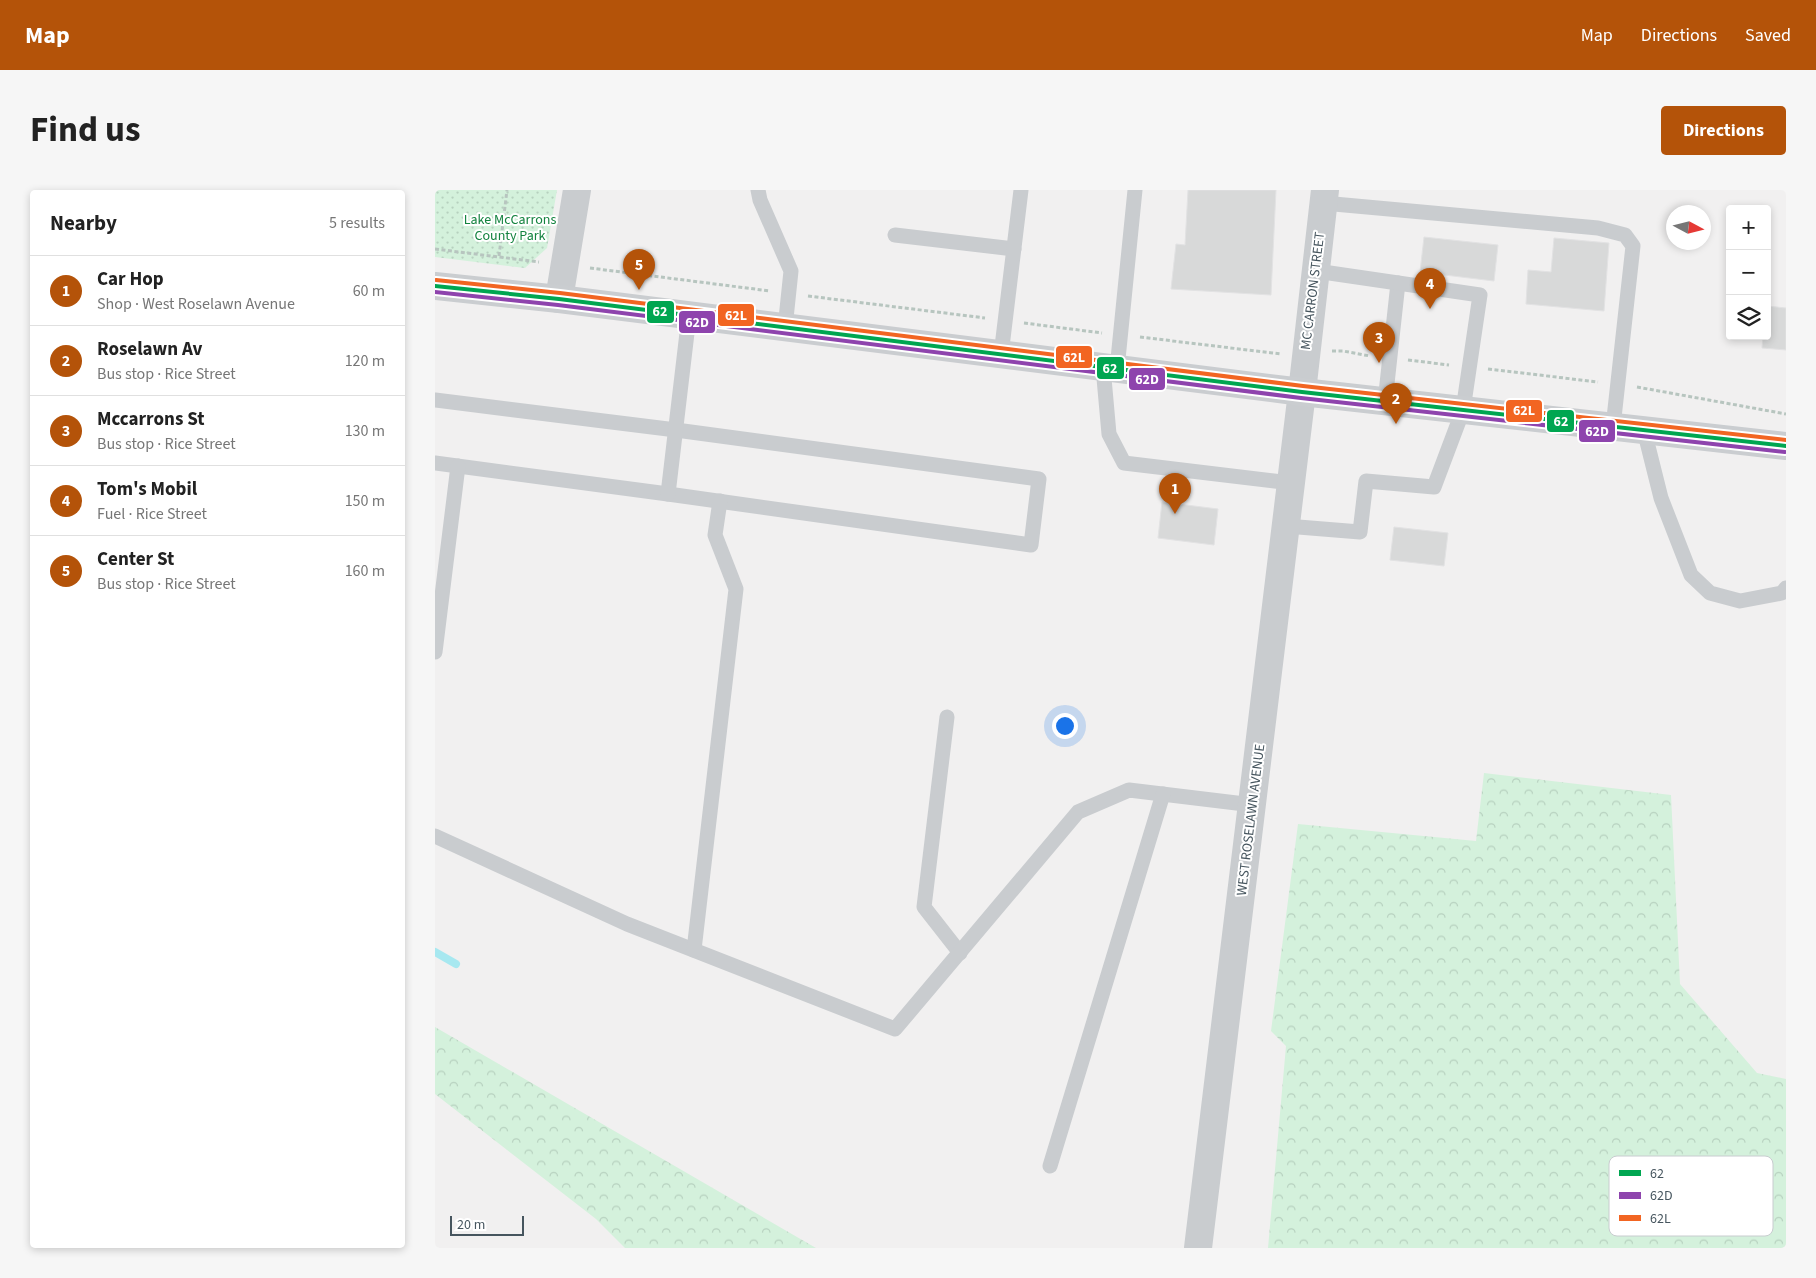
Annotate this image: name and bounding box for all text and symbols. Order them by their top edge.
text: Map [25,18,70,53]
text: Map [1581,23,1613,48]
text: Directions [1641,23,1717,48]
text: Saved [1745,23,1791,48]
text: Find us [30,105,140,155]
button: Directions [1661,106,1786,155]
north arrow [1666,205,1711,250]
map controls [1726,205,1771,340]
button: + [1726,205,1771,250]
text: Nearby [50,208,117,238]
park label: Lake McCarrons County Park [464,210,556,246]
text: 5 results [329,212,385,234]
street label: MC CARRON STREET [1296,230,1330,351]
pin: 5 [623,249,655,290]
button: − [1726,250,1771,295]
text: Car Hop [97,266,164,293]
pin: 4 [1414,268,1446,309]
text: 1 [62,280,70,302]
text: 60 m [353,280,385,302]
text: Shop · West Roselawn Avenue [97,293,295,315]
button: layers [1726,295,1771,340]
line badge: 62 [646,300,675,324]
text: 62 [653,302,667,322]
line badge: 62L [717,303,755,327]
text: 62L [725,306,747,326]
line badge: 62D [678,310,716,334]
text: 62D [685,313,709,333]
pin: 3 [1363,322,1395,363]
text: Roselawn Av [97,336,203,363]
line badge: 62L [1055,345,1093,369]
text: 62L [1063,348,1085,368]
text: 2 [62,350,70,372]
text: 120 m [345,350,385,372]
line badge: 62 [1096,356,1125,380]
text: 62 [1103,359,1117,379]
text: Bus stop · Rice Street [97,363,236,385]
line badge: 62D [1128,367,1166,391]
text: 62D [1135,370,1159,390]
pin: 2 [1380,383,1412,424]
line badge: 62L [1505,399,1543,423]
text: 62L [1513,401,1535,421]
text: Mccarrons St [97,406,204,433]
line badge: 62 [1546,409,1575,433]
text: 62 [1554,412,1568,432]
line badge: 62D [1578,419,1616,443]
text: 3 [62,420,70,442]
text: 130 m [345,420,385,442]
text: 62D [1585,422,1609,442]
text: Bus stop · Rice Street [97,433,236,455]
pin: 1 [1159,473,1191,514]
text: Tom's Mobil [97,476,197,503]
text: 4 [62,490,70,512]
text: 150 m [345,490,385,512]
text: Fuel · Rice Street [97,503,207,525]
text: Center St [97,546,174,573]
text: 5 [62,560,70,582]
text: 160 m [345,560,385,582]
text: Bus stop · Rice Street [97,573,236,595]
your location [1052,713,1078,739]
street label: WEST ROSELAWN AVENUE [1232,743,1270,897]
legend [1609,1156,1773,1236]
text: 62 [1650,1164,1664,1184]
text: 62D [1650,1186,1673,1206]
text: 62L [1650,1209,1671,1229]
scale bar [450,1213,524,1236]
text: 20 m [457,1215,485,1235]

